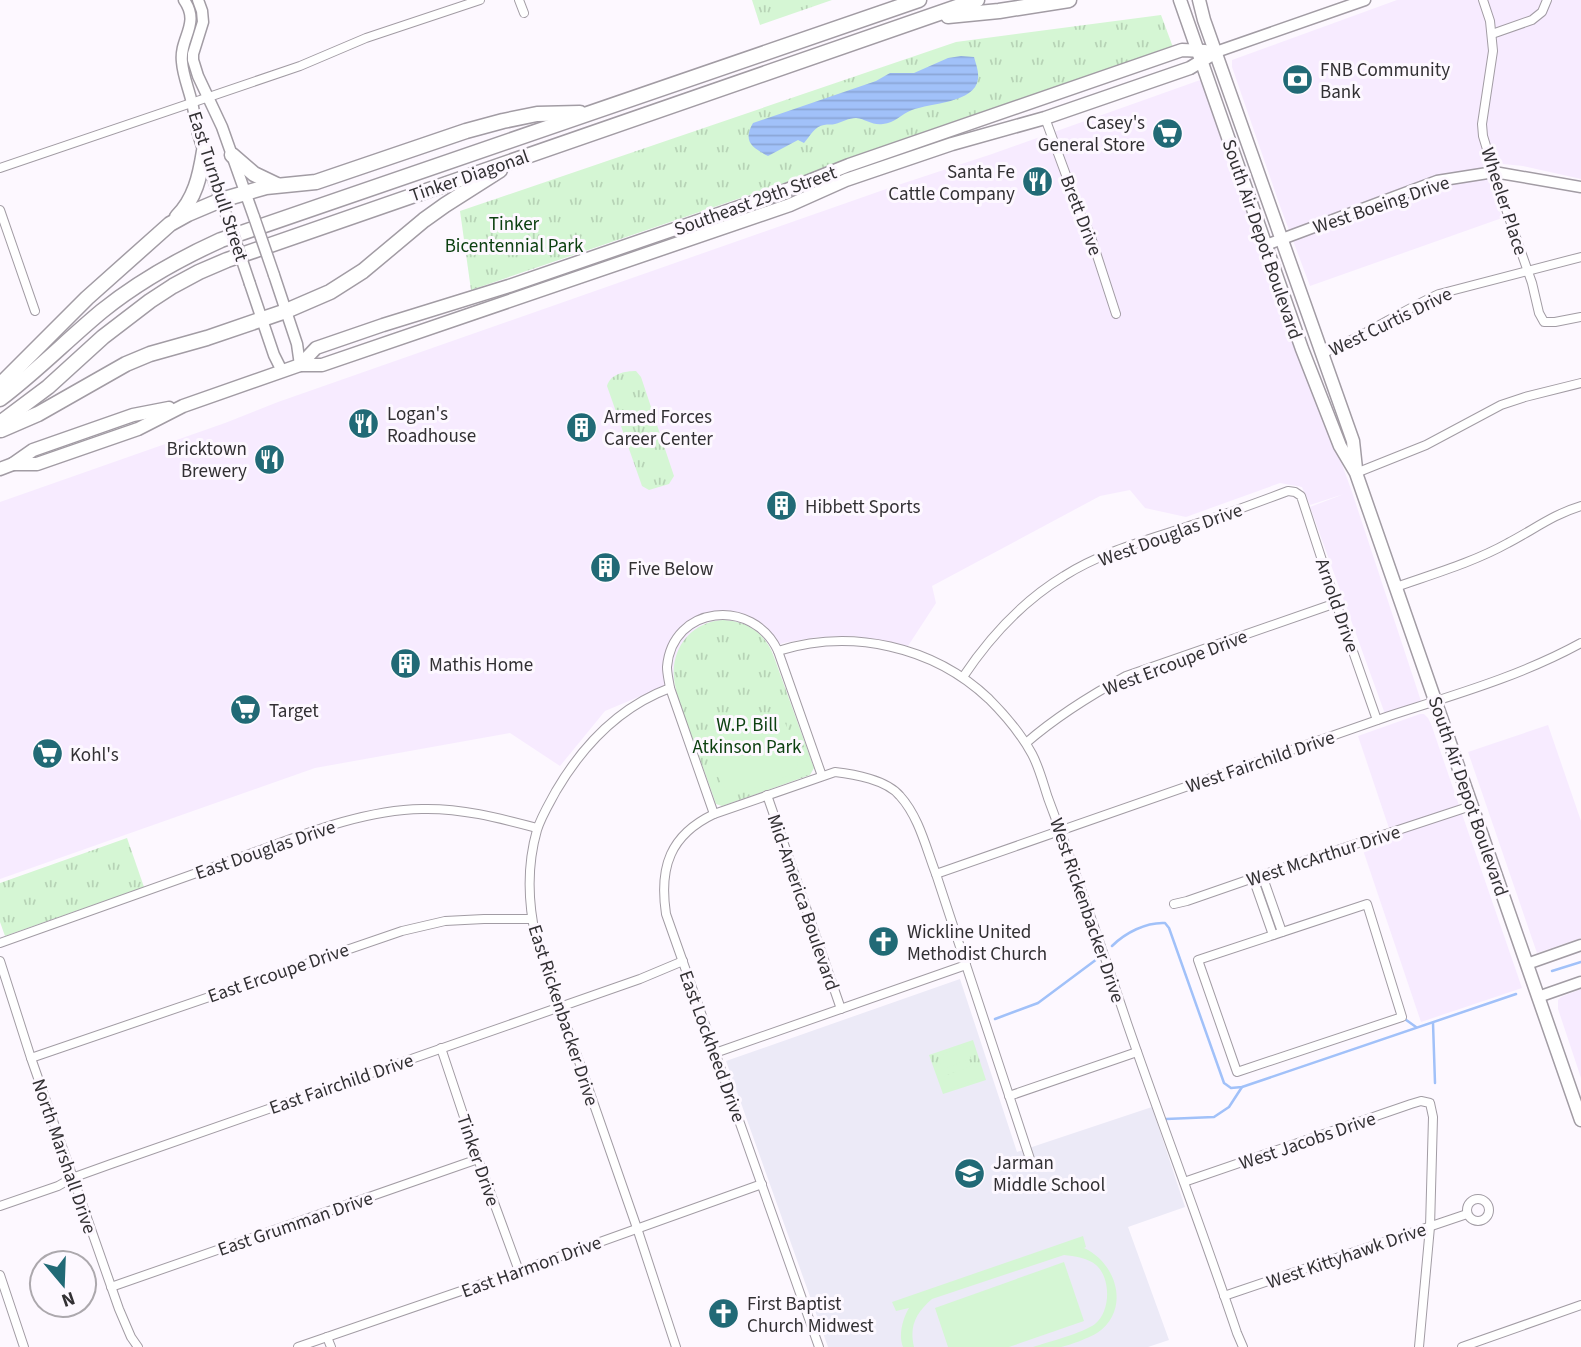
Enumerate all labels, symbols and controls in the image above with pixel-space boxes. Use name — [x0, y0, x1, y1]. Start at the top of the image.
place label: FNB Community Bank — [1320, 57, 1450, 106]
bank icon: FNB Community Bank — [1280, 63, 1314, 97]
street label: East Turnbull Street — [181, 108, 255, 265]
place label: Casey's General Store — [1038, 110, 1145, 159]
supermarket icon: Casey's General Store — [1151, 116, 1185, 150]
street label: South Air Depot Boulevard — [1215, 136, 1308, 343]
street label: Tinker Diagonal — [406, 143, 533, 209]
street label: Wheeler Place — [1473, 144, 1534, 259]
street label: Southeast 29th Street — [670, 159, 841, 243]
place label: Santa Fe Cattle Company — [888, 159, 1015, 208]
restaurant icon: Santa Fe Cattle Company — [1021, 165, 1055, 199]
street label: West Boeing Drive — [1310, 169, 1453, 241]
street label: Brett Drive — [1053, 171, 1108, 260]
park label: Tinker Bicentennial Park — [445, 211, 584, 260]
street label: West Curtis Drive — [1325, 281, 1457, 364]
place label: Logan's Roadhouse — [387, 401, 476, 450]
place label: Armed Forces Career Center — [604, 404, 713, 453]
restaurant icon: Logan's Roadhouse — [347, 407, 381, 441]
building icon: Armed Forces Career Center — [564, 410, 598, 444]
place label: Bricktown Brewery — [166, 436, 247, 485]
restaurant icon: Bricktown Brewery — [253, 442, 287, 476]
building icon: Hibbett Sports — [765, 489, 799, 523]
place label: Hibbett Sports — [805, 494, 920, 521]
street label: West Douglas Drive — [1095, 497, 1246, 574]
building icon: Five Below — [588, 551, 622, 585]
street label: Arnold Drive — [1308, 555, 1365, 656]
place label: Five Below — [628, 556, 714, 583]
street label: West Ercoupe Drive — [1100, 623, 1252, 703]
building icon: Mathis Home — [389, 647, 423, 681]
place label: Mathis Home — [429, 652, 533, 679]
supermarket icon: Target — [229, 693, 263, 727]
street label: South Air Depot Boulevard — [1421, 693, 1514, 900]
place label: Target — [269, 698, 319, 725]
park label: W.P. Bill Atkinson Park — [693, 712, 802, 761]
street label: West Fairchild Drive — [1183, 724, 1338, 801]
supermarket icon: Kohl's — [30, 737, 64, 771]
place label: Kohl's — [70, 742, 119, 769]
street label: Mid-America Boulevard — [760, 811, 845, 994]
street label: East Douglas Drive — [192, 814, 339, 887]
street label: West Rickenbacker Drive — [1042, 815, 1131, 1006]
street label: West McArthur Drive — [1243, 819, 1404, 894]
place label: Wickline United Methodist Church — [907, 919, 1047, 968]
street label: East Rickenbacker Drive — [521, 921, 605, 1109]
church icon: Wickline United Methodist Church — [867, 925, 901, 959]
street label: East Ercoupe Drive — [204, 937, 353, 1010]
street label: East Lockheed Drive — [672, 967, 752, 1126]
street label: East Fairchild Drive — [266, 1047, 417, 1122]
street label: North Marshall Drive — [24, 1075, 103, 1238]
street label: West Jacobs Drive — [1236, 1105, 1379, 1177]
street label: Tinker Drive — [449, 1111, 506, 1210]
place label: Jarman Middle School — [993, 1150, 1105, 1199]
school or university icon: Jarman Middle School — [953, 1156, 987, 1190]
street label: East Grumman Drive — [214, 1185, 377, 1264]
street label: West Kittyhawk Drive — [1263, 1216, 1430, 1296]
street label: East Harmon Drive — [458, 1230, 605, 1305]
north arrow — [28, 1249, 98, 1319]
text: N — [58, 1284, 78, 1313]
place label: First Baptist Church Midwest — [747, 1291, 874, 1340]
church icon: First Baptist Church Midwest — [707, 1297, 741, 1331]

